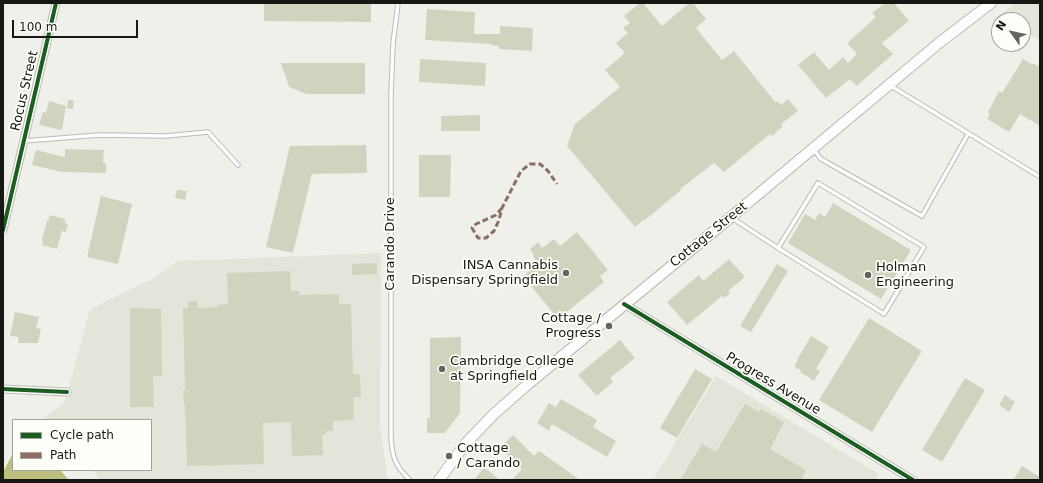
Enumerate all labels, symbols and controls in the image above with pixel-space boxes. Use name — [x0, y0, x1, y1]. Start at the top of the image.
scale bar — [14, 12, 140, 38]
north arrow — [991, 12, 1031, 52]
text: N — [993, 18, 1009, 33]
text: 100 m — [19, 20, 57, 34]
street label: Rocus Street — [8, 49, 42, 133]
street label: Carando Drive — [383, 197, 399, 291]
street label: Cottage Street — [667, 199, 751, 271]
place label: INSA Cannabis Dispensary Springfield — [411, 258, 558, 289]
place label: Holman Engineering — [876, 260, 954, 291]
marker: INSA Cannabis Dispensary Springfield — [561, 268, 571, 278]
marker: Holman Engineering — [863, 270, 873, 280]
place label: Cottage / Progress — [541, 311, 601, 342]
marker: Cottage / Progress — [604, 321, 614, 331]
street label: Progress Avenue — [723, 350, 823, 418]
place label: Cambridge College at Springfield — [450, 354, 574, 385]
marker: Cambridge College at Springfield — [437, 364, 447, 374]
legend — [12, 419, 152, 471]
text: Cycle path — [50, 428, 114, 442]
place label: Cottage / Carando — [457, 441, 520, 472]
text: Path — [50, 448, 76, 462]
marker: Cottage / Carando — [444, 451, 454, 461]

